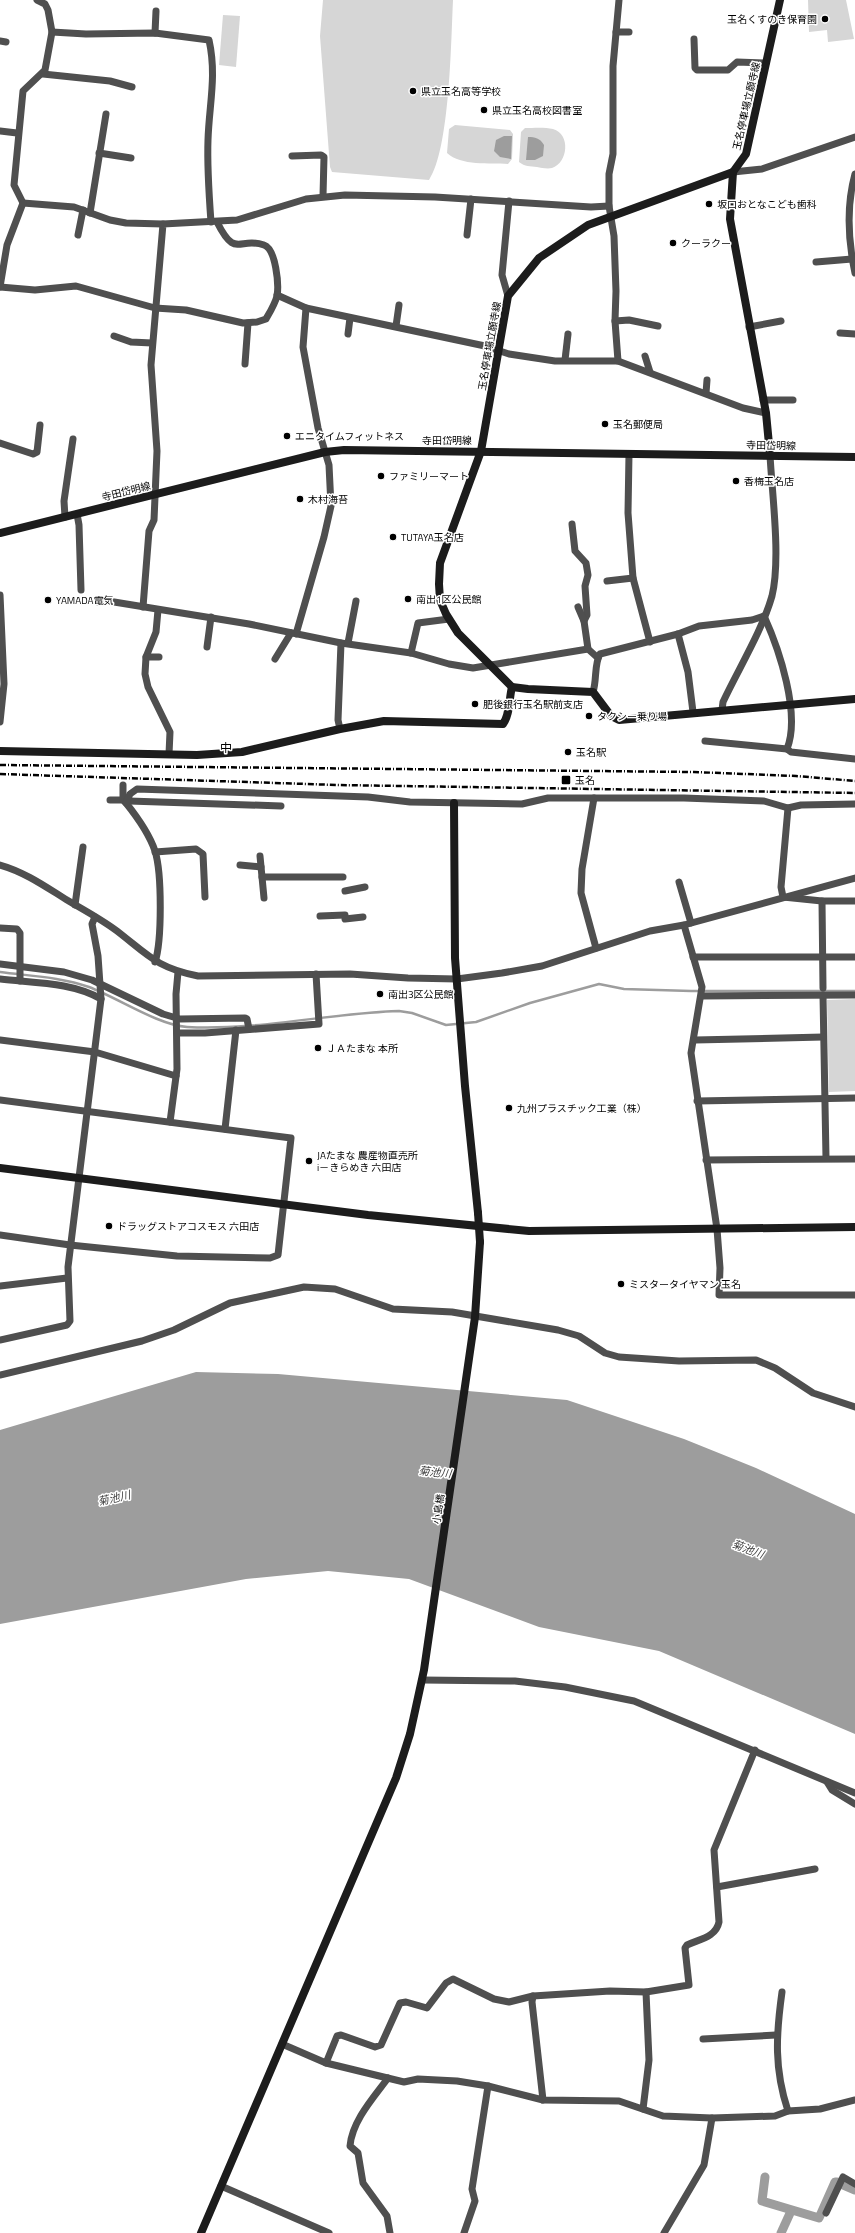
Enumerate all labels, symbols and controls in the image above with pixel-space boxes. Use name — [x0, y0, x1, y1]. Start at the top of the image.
place label: 玉名くすのき保育園 — [727, 12, 817, 27]
marker: 玉名くすのき保育園 — [820, 14, 830, 24]
street label: 玉名停車場立願寺線 — [729, 61, 764, 152]
place label: 県立玉名高等学校 — [421, 84, 501, 99]
marker: 県立玉名高等学校 — [408, 86, 418, 96]
place label: 県立玉名高校図書室 — [492, 103, 582, 118]
marker: 県立玉名高校図書室 — [479, 105, 489, 115]
place label: 坂口おとなこども歯科 — [717, 197, 817, 212]
marker: 坂口おとなこども歯科 — [704, 199, 714, 209]
place label: クーラクー — [681, 236, 731, 251]
marker: クーラクー — [668, 238, 678, 248]
street label: 玉名停車場立願寺線 — [474, 300, 505, 392]
place label: 玉名郵便局 — [613, 417, 663, 432]
marker: 玉名郵便局 — [600, 419, 610, 429]
place label: エニタイムフィットネス — [295, 429, 404, 444]
marker: エニタイムフィットネス — [282, 431, 292, 441]
street label: 寺田岱明線 — [422, 433, 472, 448]
street label: 寺田岱明線 — [746, 438, 796, 453]
place label: ファミリーマート — [389, 469, 469, 484]
marker: ファミリーマート — [376, 471, 386, 481]
place label: 香梅玉名店 — [744, 474, 794, 489]
marker: 香梅玉名店 — [731, 476, 741, 486]
street label: 寺田岱明線 — [100, 478, 152, 505]
place label: 木村海苔 — [308, 492, 348, 507]
marker: 木村海苔 — [295, 494, 305, 504]
place label: TUTAYA玉名店 — [401, 530, 464, 545]
marker: TUTAYA玉名店 — [388, 532, 398, 542]
place label: 南出1区公民館 — [416, 592, 482, 607]
place label: YAMADA電気 — [56, 593, 114, 608]
marker: 南出1区公民館 — [403, 594, 413, 604]
marker: YAMADA電気 — [43, 595, 53, 605]
place label: 肥後銀行玉名駅前支店 — [483, 697, 583, 712]
marker: 肥後銀行玉名駅前支店 — [470, 699, 480, 709]
place label: タクシー乗り場 — [597, 709, 667, 724]
marker: タクシー乗り場 — [584, 711, 594, 721]
district label: 中 — [220, 738, 232, 757]
place label: 玉名駅 — [576, 745, 607, 760]
marker: 玉名駅 — [563, 747, 573, 757]
place label: 玉名 — [575, 773, 595, 788]
marker: 玉名 — [560, 774, 572, 786]
place label: 南出3区公民館 — [388, 987, 454, 1002]
marker: 南出3区公民館 — [375, 989, 385, 999]
place label: ＪＡたまな 本所 — [326, 1041, 398, 1056]
marker: ＪＡたまな 本所 — [313, 1043, 323, 1053]
place label: 九州プラスチック工業（株） — [517, 1101, 647, 1116]
marker: 九州プラスチック工業（株） — [504, 1103, 514, 1113]
place label: JAたまな 農産物直売所 i－きらめき 六田店 — [317, 1148, 418, 1175]
marker: JAたまな 農産物直売所 i－きらめき 六田店 — [304, 1156, 314, 1166]
place label: ドラッグストアコスモス 六田店 — [117, 1219, 259, 1234]
marker: ドラッグストアコスモス 六田店 — [104, 1221, 114, 1231]
place label: ミスタータイヤマン 玉名 — [629, 1277, 741, 1292]
marker: ミスタータイヤマン 玉名 — [616, 1279, 626, 1289]
water label: 菊池川 — [418, 1462, 453, 1482]
water label: 菊池川 — [96, 1486, 133, 1510]
street label: 小島橋 — [429, 1493, 448, 1525]
water label: 菊池川 — [730, 1536, 767, 1563]

